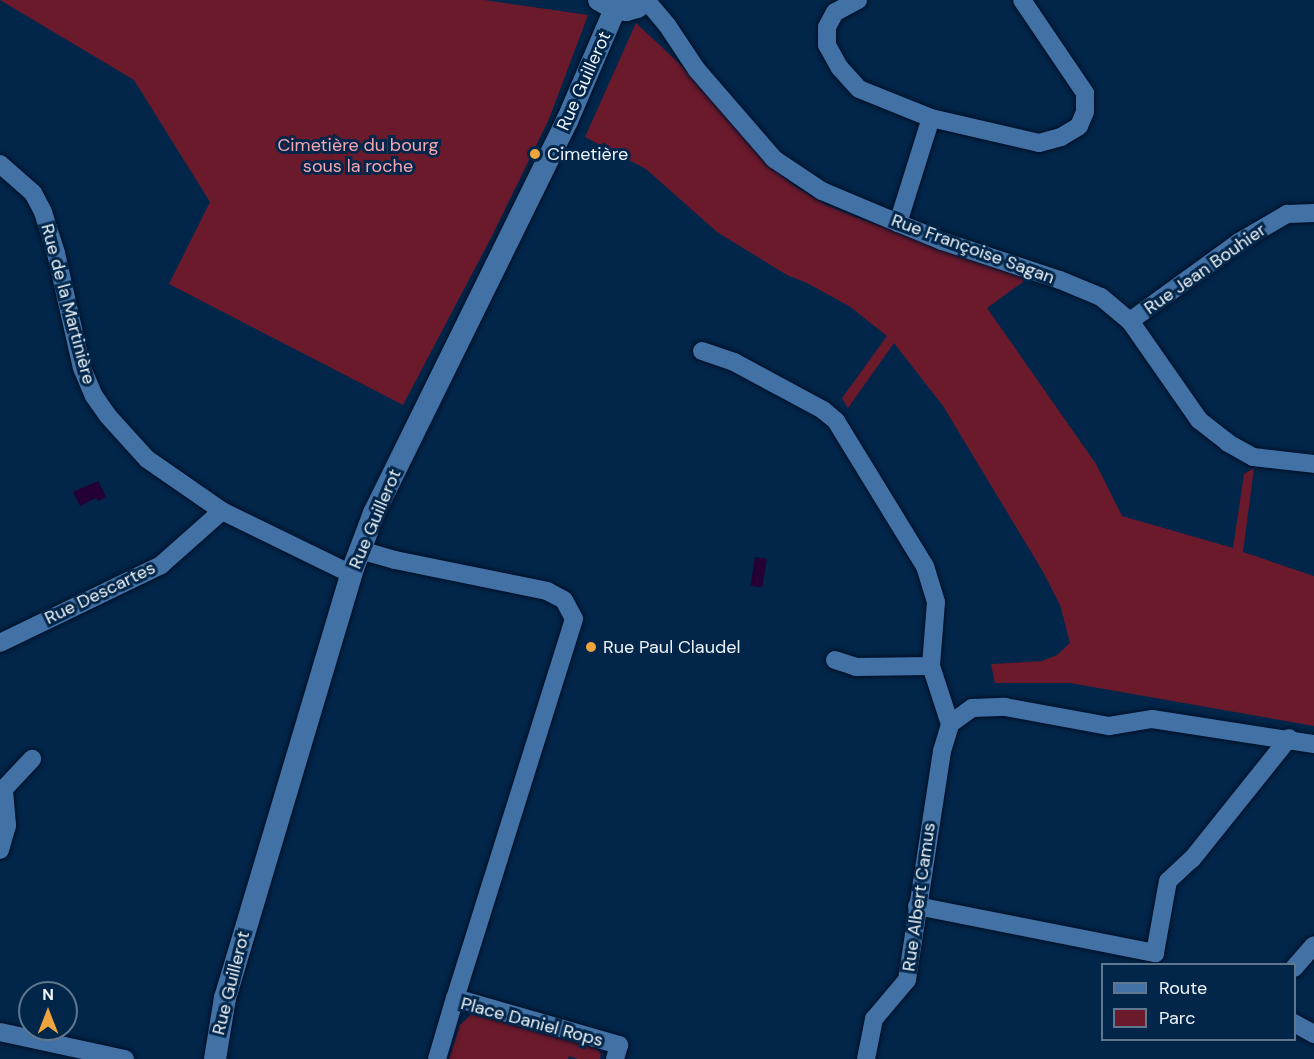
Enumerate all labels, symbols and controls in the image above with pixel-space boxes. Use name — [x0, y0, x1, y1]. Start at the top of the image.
street label: Rue Guillerot — [553, 28, 615, 134]
park label: Cimetière du bourg sous la roche — [277, 135, 439, 178]
place label: Cimetière — [547, 143, 628, 165]
marker: Cimetière — [528, 147, 542, 161]
street label: Rue Françoise Sagan — [888, 209, 1058, 289]
street label: Rue Jean Bouhier — [1140, 219, 1270, 319]
street label: Rue de la Martinière — [36, 221, 100, 387]
street label: Rue Guillerot — [344, 466, 406, 572]
street label: Rue Descartes — [41, 557, 159, 629]
place label: Rue Paul Claudel — [603, 636, 741, 658]
marker: Rue Paul Claudel — [584, 640, 598, 654]
street label: Rue Albert Camus — [898, 821, 940, 973]
street label: Rue Guillerot — [208, 929, 254, 1037]
legend — [1101, 963, 1296, 1041]
text: Route — [1159, 976, 1207, 1000]
north arrow — [18, 981, 78, 1041]
text: N — [42, 984, 54, 1005]
street label: Place Daniel Rops — [458, 993, 606, 1051]
text: Parc — [1159, 1006, 1195, 1030]

